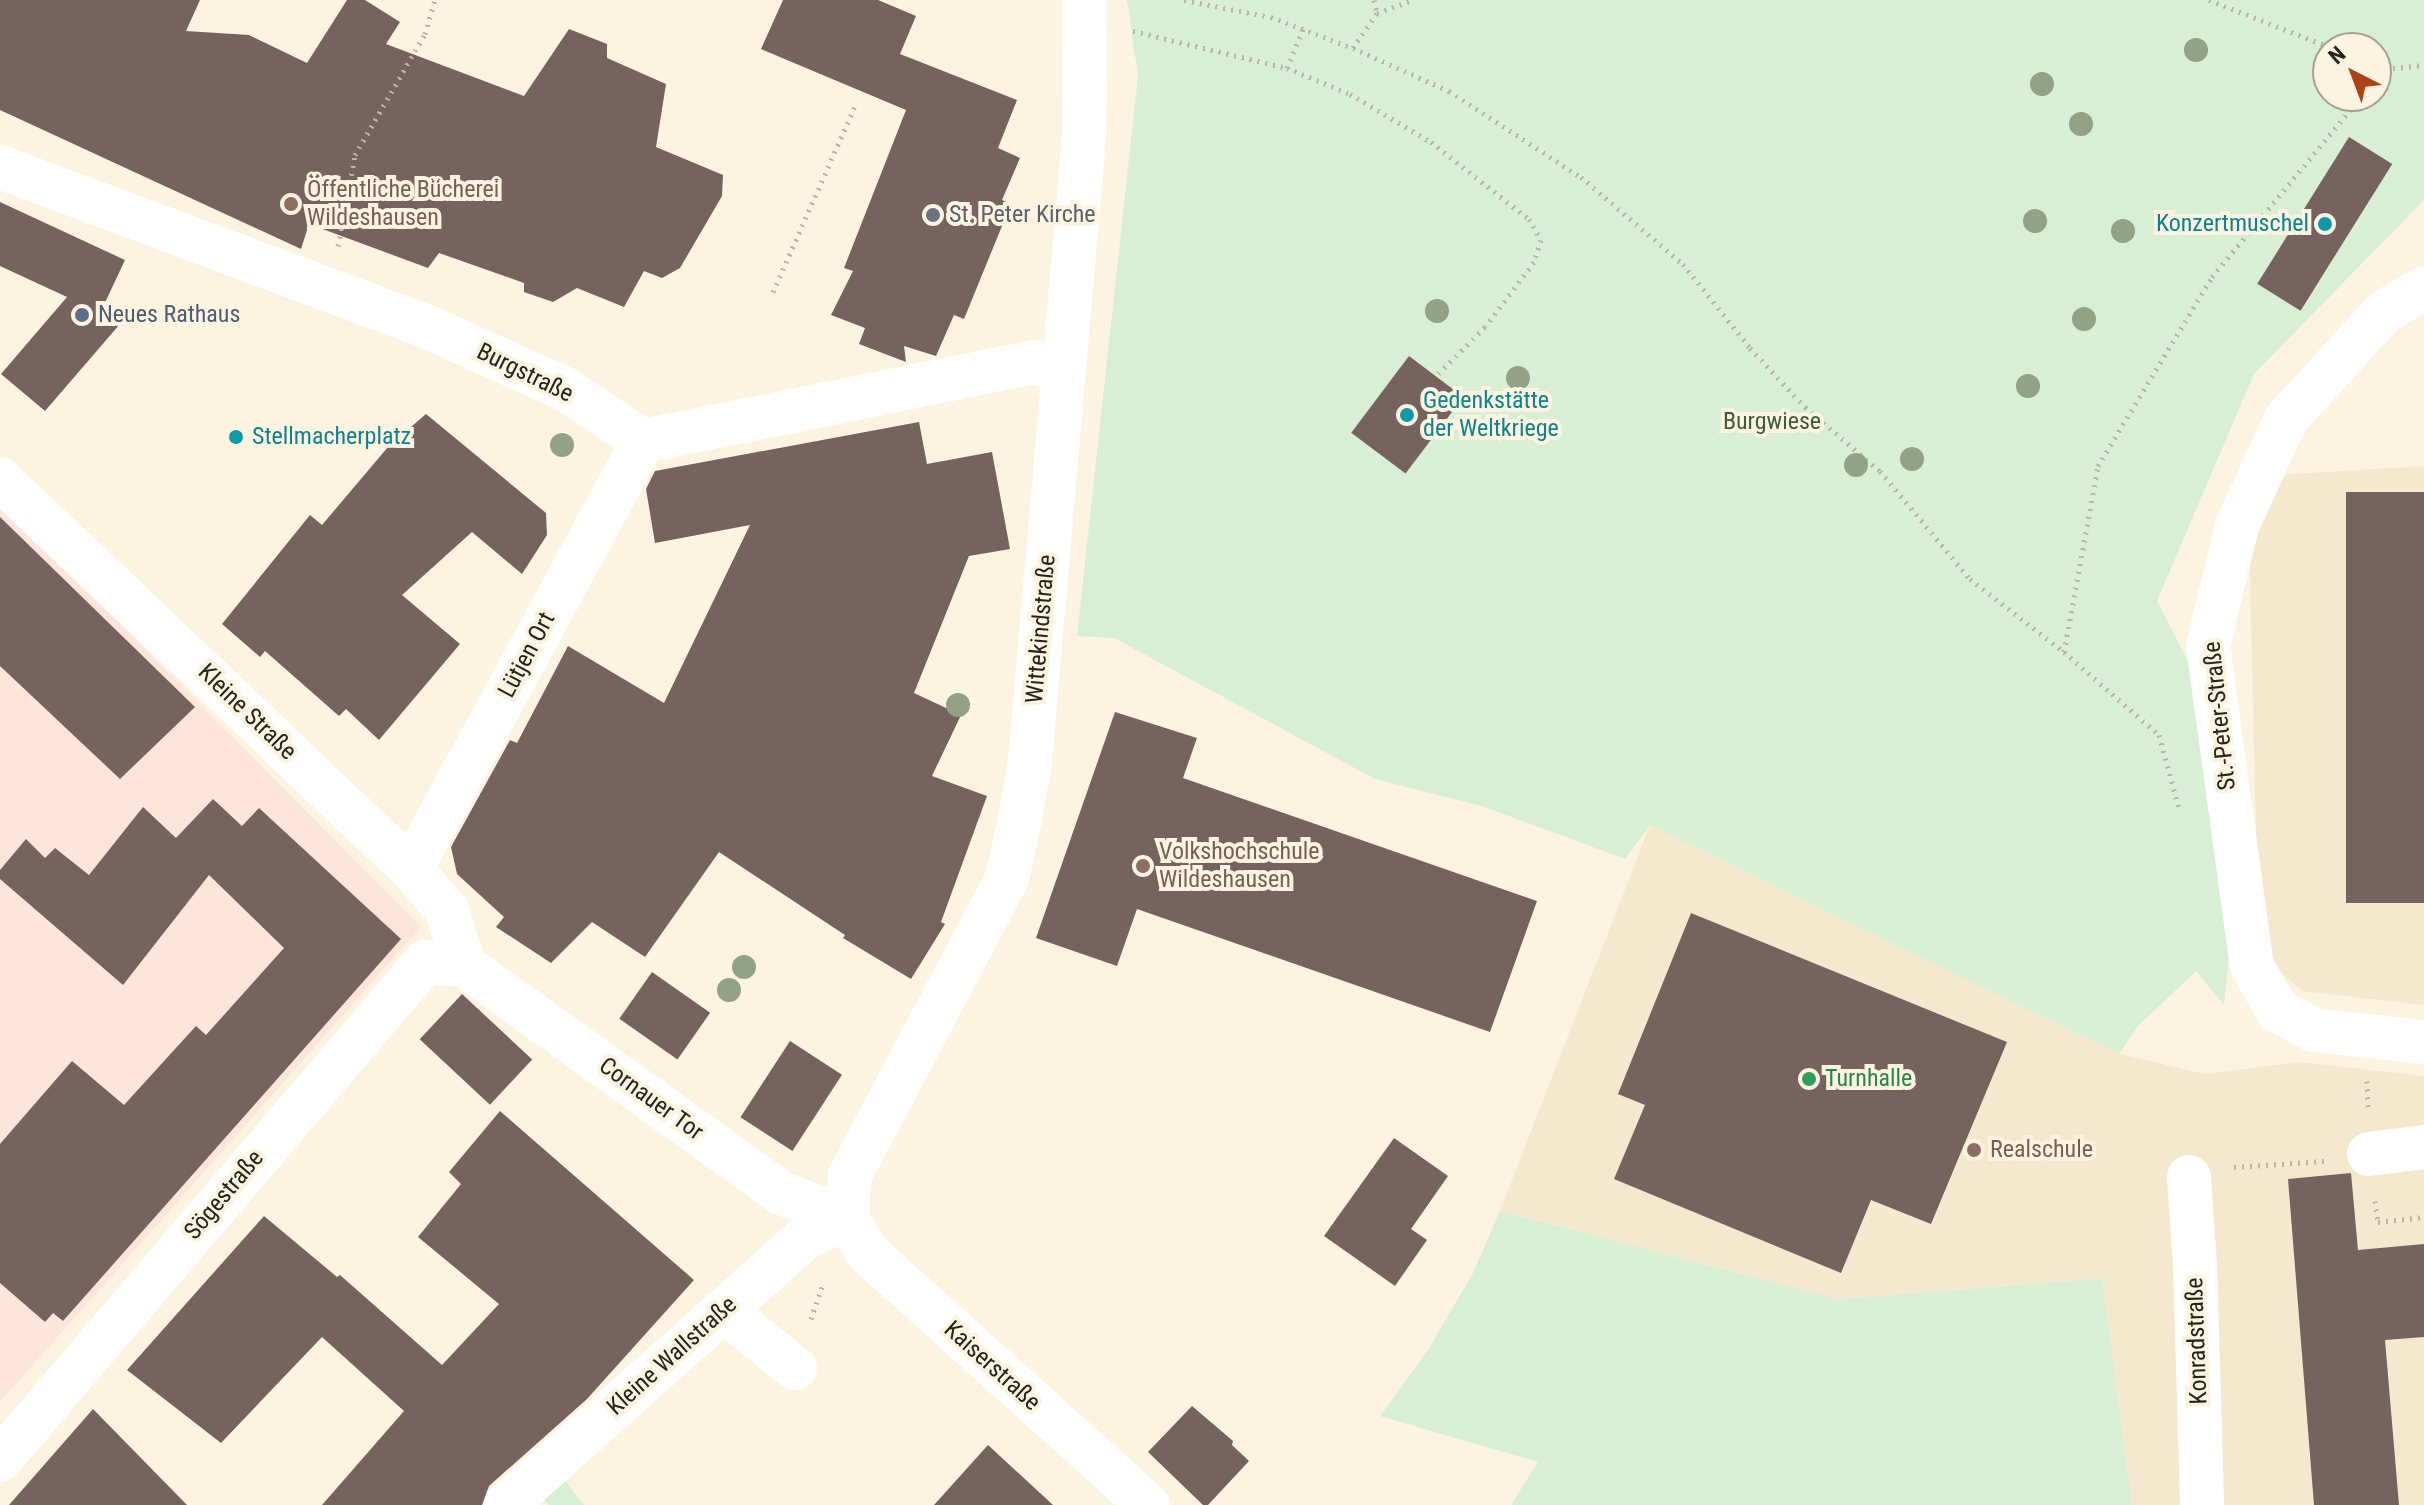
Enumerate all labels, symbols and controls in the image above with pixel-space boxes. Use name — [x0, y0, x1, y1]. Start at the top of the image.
north arrow — [2312, 32, 2392, 112]
text: N — [2324, 41, 2350, 69]
place label: Öffentliche Bücherei Wildeshausen — [307, 176, 499, 232]
marker: Öffentliche Bücherei Wildeshausen — [282, 195, 300, 213]
place label: St. Peter Kirche — [949, 201, 1096, 229]
marker: St. Peter Kirche — [924, 206, 942, 224]
place label: Konzertmuschel — [2156, 210, 2309, 238]
marker: Konzertmuschel — [2316, 215, 2334, 233]
place label: Neues Rathaus — [98, 301, 240, 329]
marker: Neues Rathaus — [73, 306, 91, 324]
street label: Burgstraße — [472, 337, 578, 409]
place label: Gedenkstätte der Weltkriege — [1423, 387, 1559, 443]
marker: Gedenkstätte der Weltkriege — [1398, 406, 1416, 424]
park label: Burgwiese — [1723, 408, 1821, 436]
place label: Stellmacherplatz — [252, 423, 411, 451]
marker: Stellmacherplatz — [227, 428, 245, 446]
street label: Wittekindstraße — [1020, 553, 1062, 705]
street label: Lütjen Ort — [493, 607, 561, 703]
street label: St.-Peter-Straße — [2198, 640, 2242, 792]
street label: Kleine Straße — [192, 658, 302, 766]
place label: Volkshochschule Wildeshausen — [1159, 838, 1320, 894]
marker: Volkshochschule Wildeshausen — [1134, 857, 1152, 875]
street label: Cornauer Tor — [593, 1051, 709, 1147]
place label: Turnhalle — [1825, 1065, 1912, 1093]
marker: Turnhalle — [1800, 1070, 1818, 1088]
place label: Realschule — [1990, 1136, 2093, 1164]
marker: Realschule — [1965, 1141, 1983, 1159]
street label: Sögestraße — [178, 1144, 270, 1246]
street label: Konradstraße — [2180, 1277, 2214, 1405]
street label: Kleine Wallstraße — [601, 1290, 743, 1422]
street label: Kaiserstraße — [938, 1315, 1046, 1417]

